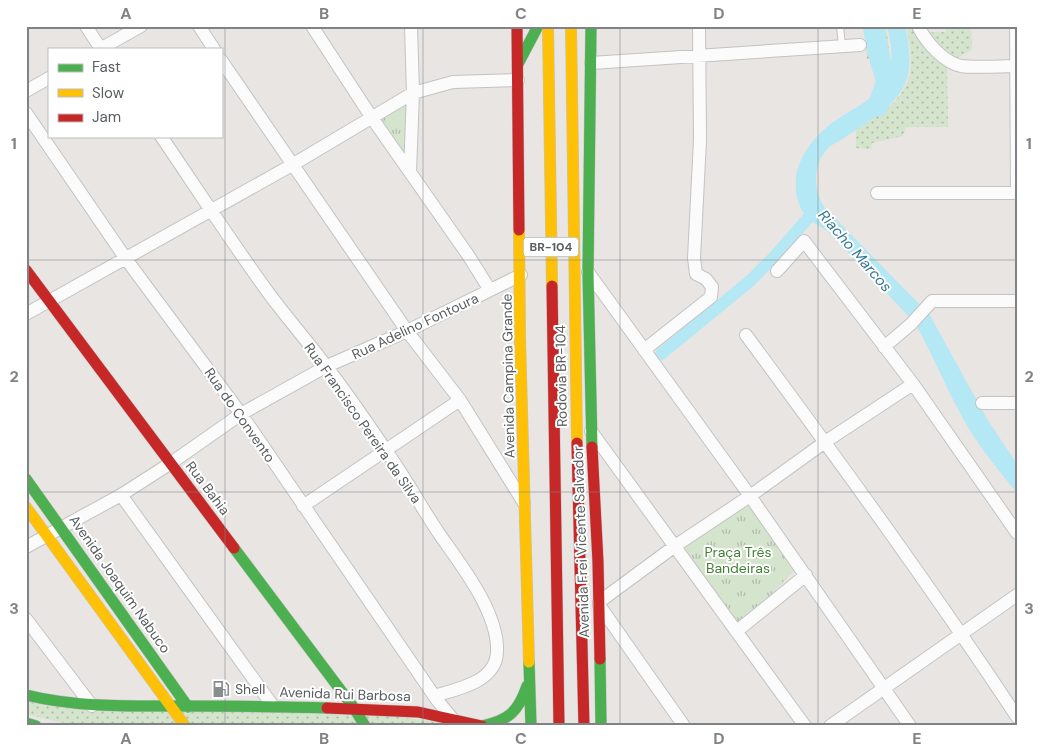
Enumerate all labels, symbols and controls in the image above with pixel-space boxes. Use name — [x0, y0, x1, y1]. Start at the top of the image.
text: A — [120, 3, 132, 24]
text: B — [319, 3, 329, 24]
text: C — [515, 3, 527, 24]
text: D — [713, 3, 725, 24]
text: E — [912, 3, 922, 24]
legend — [48, 48, 222, 138]
text: Fast — [92, 57, 121, 77]
text: Slow — [92, 83, 125, 103]
text: Jam — [92, 107, 121, 127]
text: 1 — [11, 133, 17, 154]
text: 1 — [1026, 133, 1032, 154]
water label: Riacho Marcos — [814, 206, 896, 296]
road number: BR-104 — [524, 238, 578, 256]
street label: Rua Adelino Fontoura — [349, 289, 481, 363]
street label: Avenida Campina Grande — [498, 293, 518, 459]
street label: Rodovia BR-104 — [551, 324, 571, 427]
street label: Rua Francisco Pereira da Silva — [301, 339, 425, 507]
street label: Rua do Convento — [201, 364, 279, 466]
text: 2 — [9, 366, 19, 387]
text: 2 — [1024, 366, 1034, 387]
street label: Avenida Frei Vicente Salvador — [569, 446, 593, 638]
street label: Rua Bahia — [182, 458, 234, 518]
street label: Avenida Joaquim Nabuco — [65, 511, 175, 657]
park label: Praça Três Bandeiras — [704, 543, 772, 577]
text: 3 — [9, 598, 19, 619]
text: 3 — [1024, 598, 1034, 619]
fuel station icon: Shell — [211, 679, 231, 699]
place label: Shell — [235, 680, 265, 698]
street label: Avenida Rui Barbosa — [279, 683, 411, 705]
text: A — [120, 728, 132, 749]
text: B — [319, 728, 329, 749]
text: C — [515, 728, 527, 749]
text: D — [713, 728, 725, 749]
text: E — [912, 728, 922, 749]

